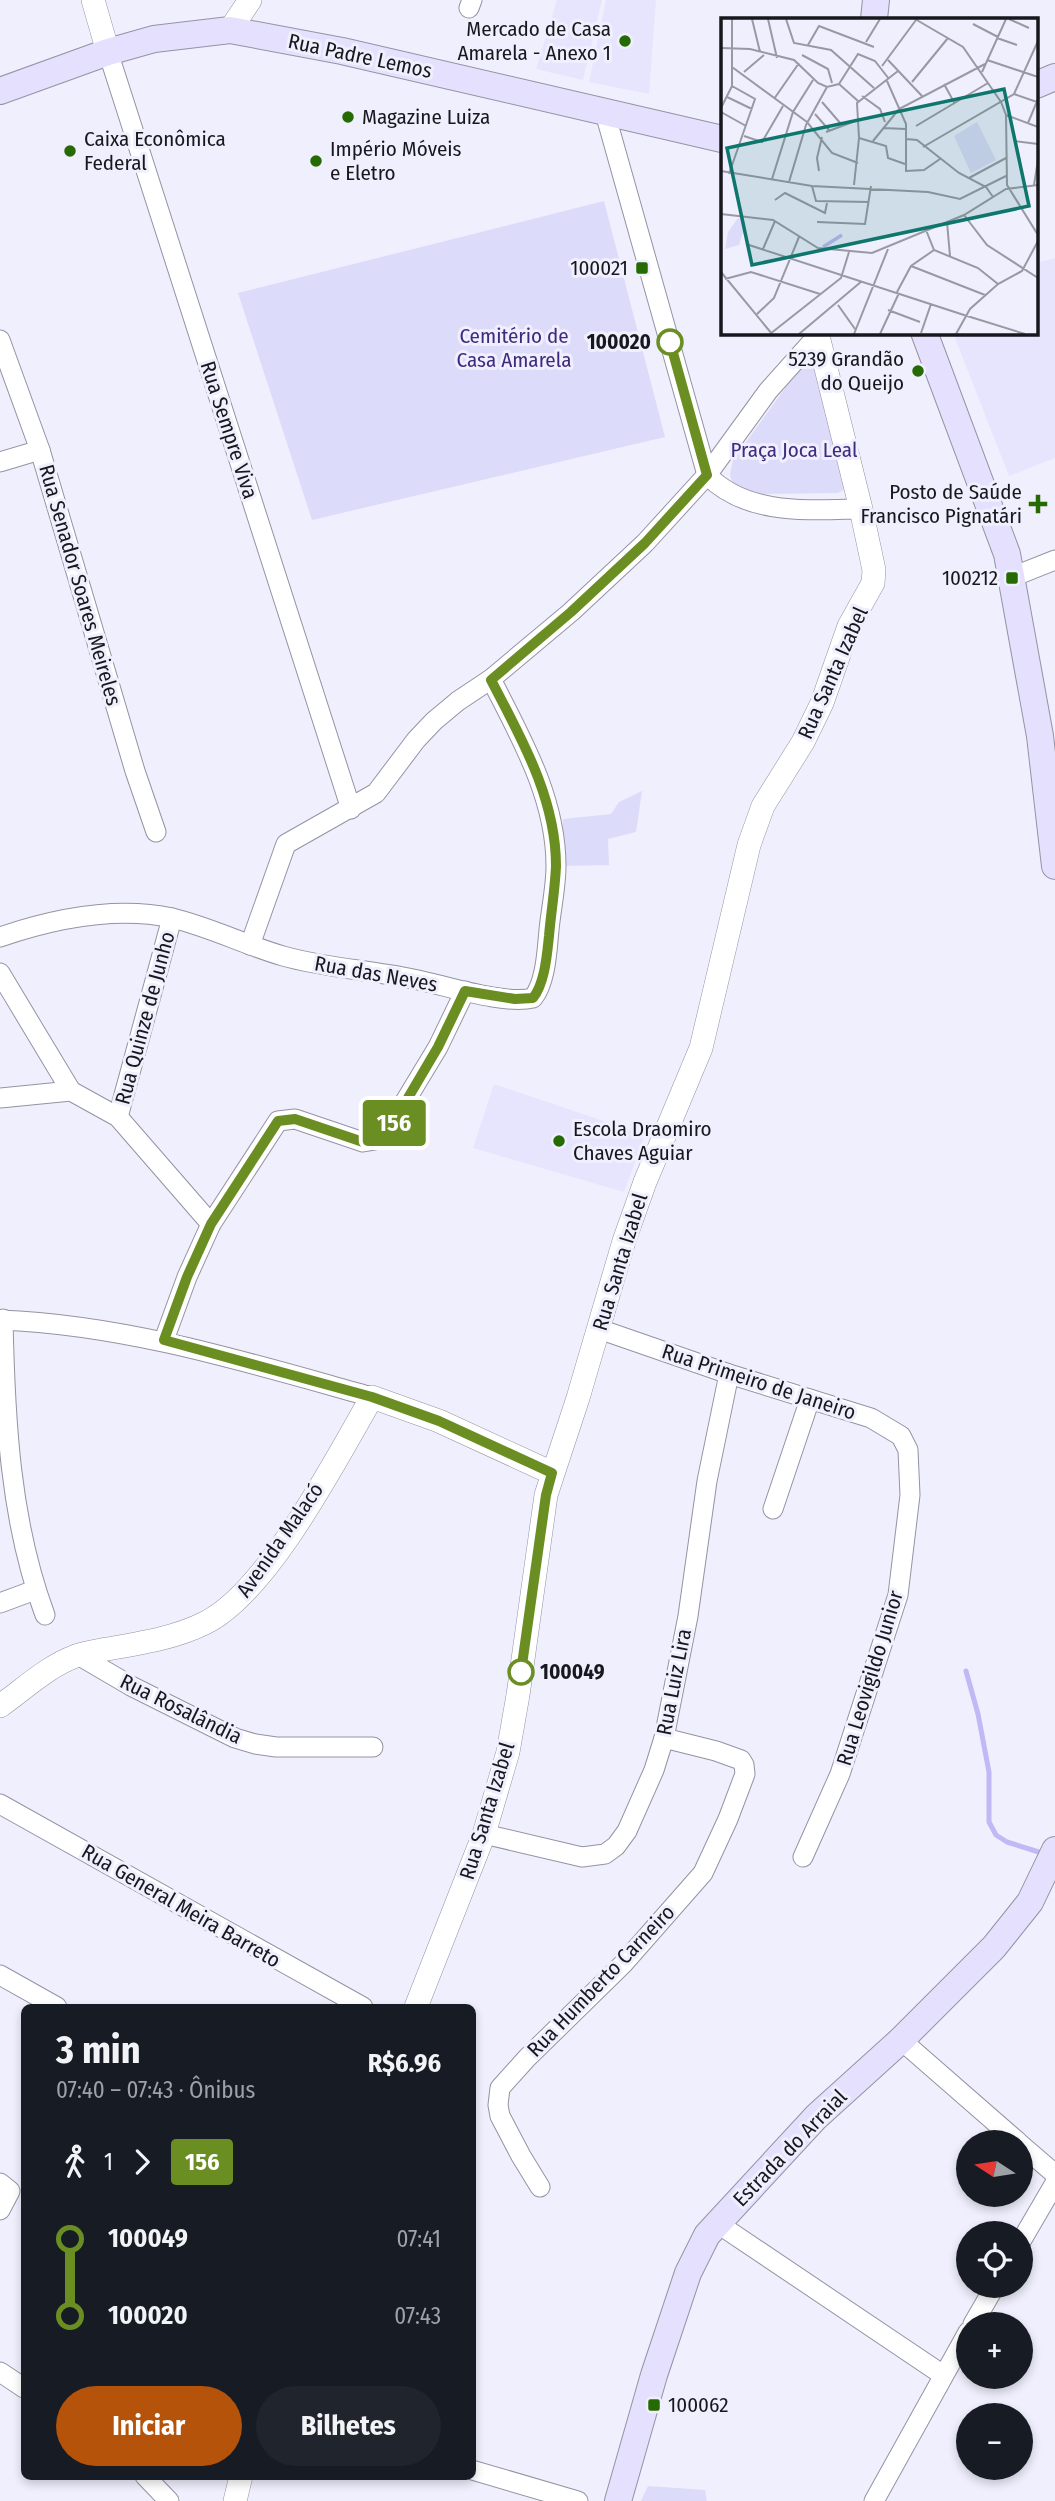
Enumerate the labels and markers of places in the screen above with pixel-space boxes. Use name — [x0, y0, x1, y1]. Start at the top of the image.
place label: Mercado de Casa Amarela - Anexo 1 — [458, 16, 611, 66]
marker: Mercado de Casa Amarela - Anexo 1 — [617, 33, 633, 49]
place label: Magazine Luiza — [362, 104, 490, 130]
marker: Magazine Luiza — [340, 109, 356, 125]
place label: Caixa Econômica Federal — [84, 126, 226, 176]
place label: Império Móveis e Eletro — [330, 136, 462, 186]
marker: Caixa Econômica Federal — [62, 143, 78, 159]
marker: Império Móveis e Eletro — [308, 153, 324, 169]
place label: 100021 — [570, 255, 628, 281]
marker: 100021 — [634, 260, 650, 276]
place label: 100020 — [587, 329, 651, 355]
marker: 100020 — [657, 329, 683, 355]
place label: 5239 Grandão do Queijo — [788, 346, 904, 396]
marker: 5239 Grandão do Queijo — [910, 363, 926, 379]
place label: Posto de Saúde Francisco Pignatári — [861, 479, 1022, 529]
marker: Posto de Saúde Francisco Pignatári — [1028, 494, 1048, 514]
place label: 100212 — [942, 565, 998, 591]
marker: 100212 — [1004, 570, 1020, 586]
place label: Escola Draomiro Chaves Aguiar — [573, 1116, 711, 1166]
marker: Escola Draomiro Chaves Aguiar — [551, 1133, 567, 1149]
marker: 100049 — [508, 1659, 534, 1685]
place label: 100049 — [540, 1659, 605, 1685]
place label: 100062 — [668, 2392, 729, 2418]
marker: 100062 — [646, 2397, 662, 2413]

